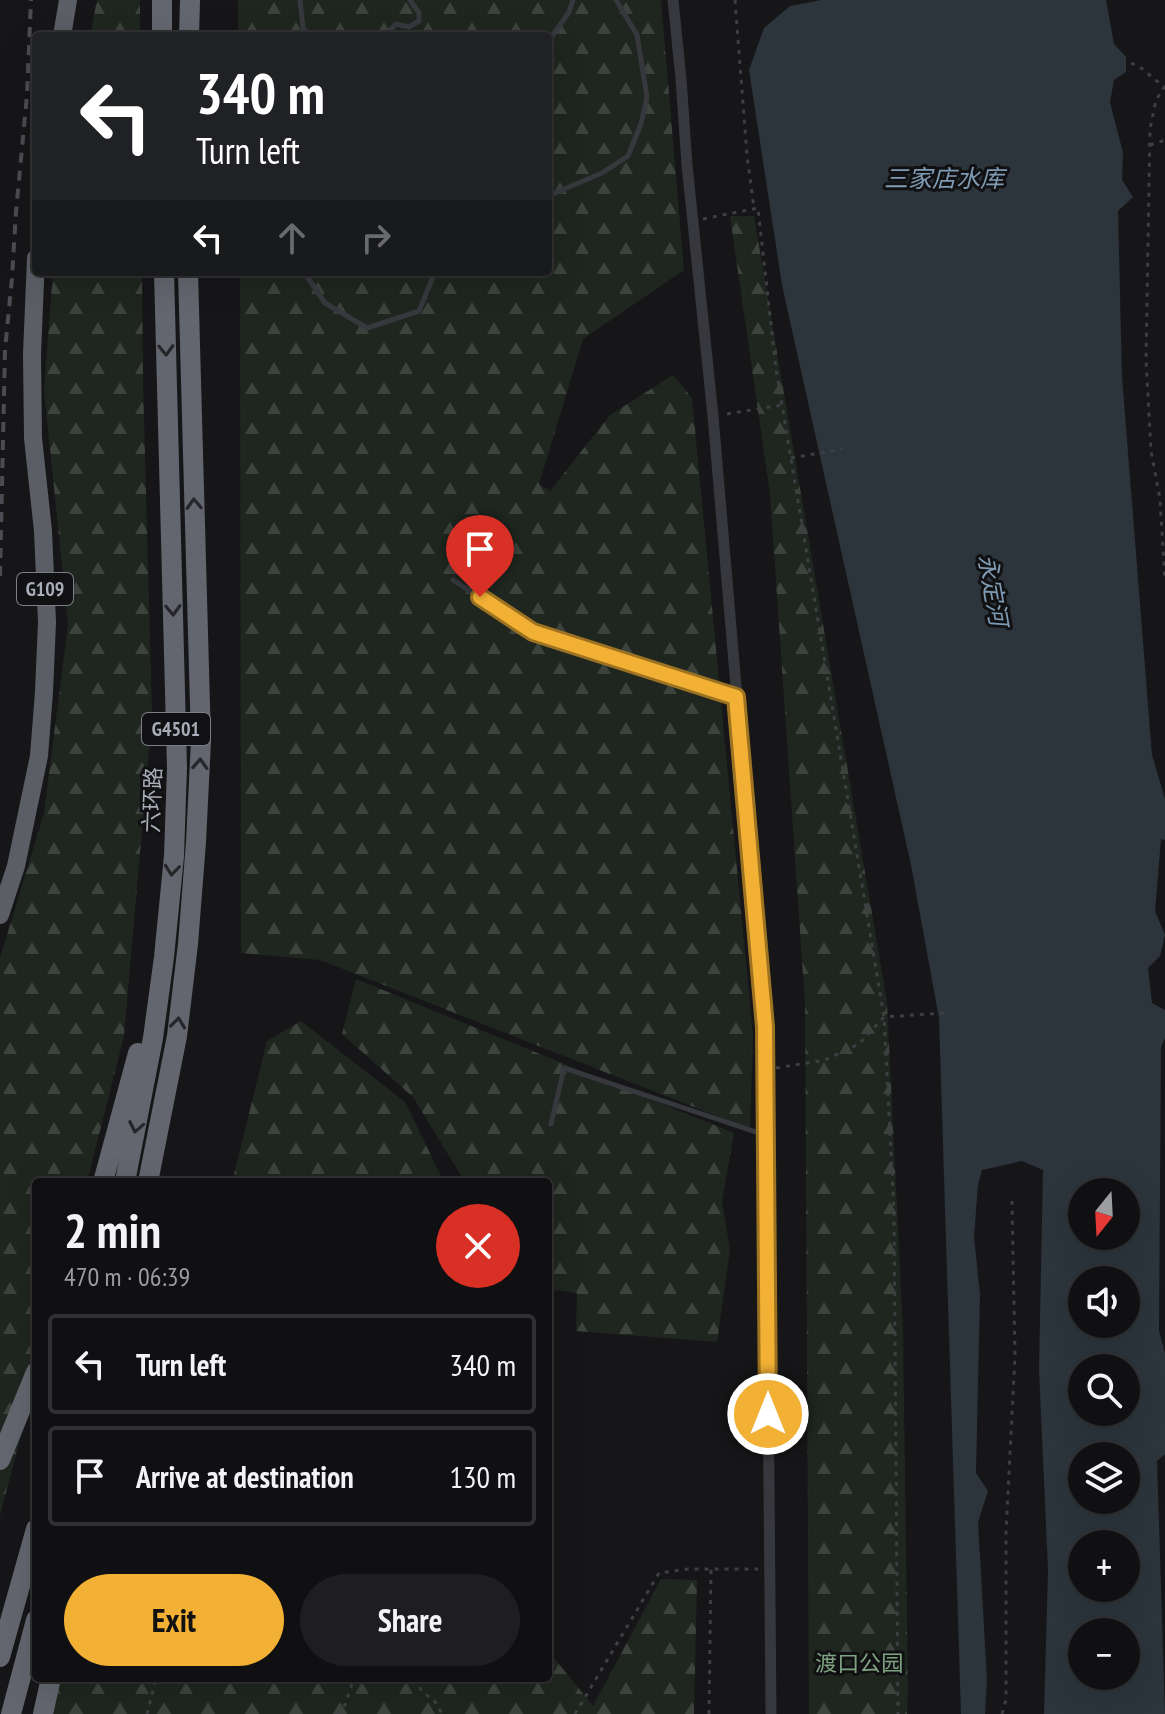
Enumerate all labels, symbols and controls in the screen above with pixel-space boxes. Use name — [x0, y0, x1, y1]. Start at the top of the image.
text: 340 m — [196, 57, 325, 129]
icon: left — [64, 64, 168, 168]
text: Turn left — [196, 127, 300, 174]
water label: 三家店水库 — [884, 163, 1008, 194]
icon: left — [186, 216, 230, 260]
icon: ahead — [270, 216, 314, 260]
icon: right — [354, 216, 398, 260]
one-way arrow — [158, 344, 175, 357]
one-way arrow — [186, 497, 203, 510]
pin — [446, 515, 514, 597]
icon: arrive — [458, 527, 502, 571]
water label: 永定河 — [971, 552, 1015, 632]
road number: G109 — [17, 573, 73, 605]
one-way arrow — [165, 604, 182, 617]
road number: G4501 — [142, 713, 210, 745]
one-way arrow — [191, 757, 208, 770]
street label: 六环路 — [137, 767, 167, 833]
one-way arrow — [164, 864, 181, 877]
one-way arrow — [170, 1016, 187, 1029]
one-way arrow — [129, 1120, 146, 1134]
north arrow — [1068, 1178, 1140, 1250]
map controls — [1068, 1178, 1140, 1690]
text: 2 min — [64, 1199, 161, 1261]
button: close — [436, 1204, 520, 1288]
text: 470 m · 06:39 — [64, 1260, 190, 1293]
button: sound — [1068, 1266, 1140, 1338]
icon: left — [68, 1342, 112, 1386]
text: Turn left — [136, 1345, 226, 1384]
text: 340 m — [450, 1345, 516, 1384]
button: search — [1068, 1354, 1140, 1426]
position arrow — [726, 1372, 810, 1456]
button: layers — [1068, 1442, 1140, 1514]
icon: arrive — [68, 1454, 112, 1498]
text: Arrive at destination — [136, 1457, 354, 1496]
text: 130 m — [450, 1457, 516, 1496]
button: + — [1068, 1530, 1140, 1602]
button: Exit — [64, 1574, 284, 1666]
button: Share — [300, 1574, 520, 1666]
button: − — [1068, 1618, 1140, 1690]
park label: 渡口公园 — [815, 1649, 903, 1677]

